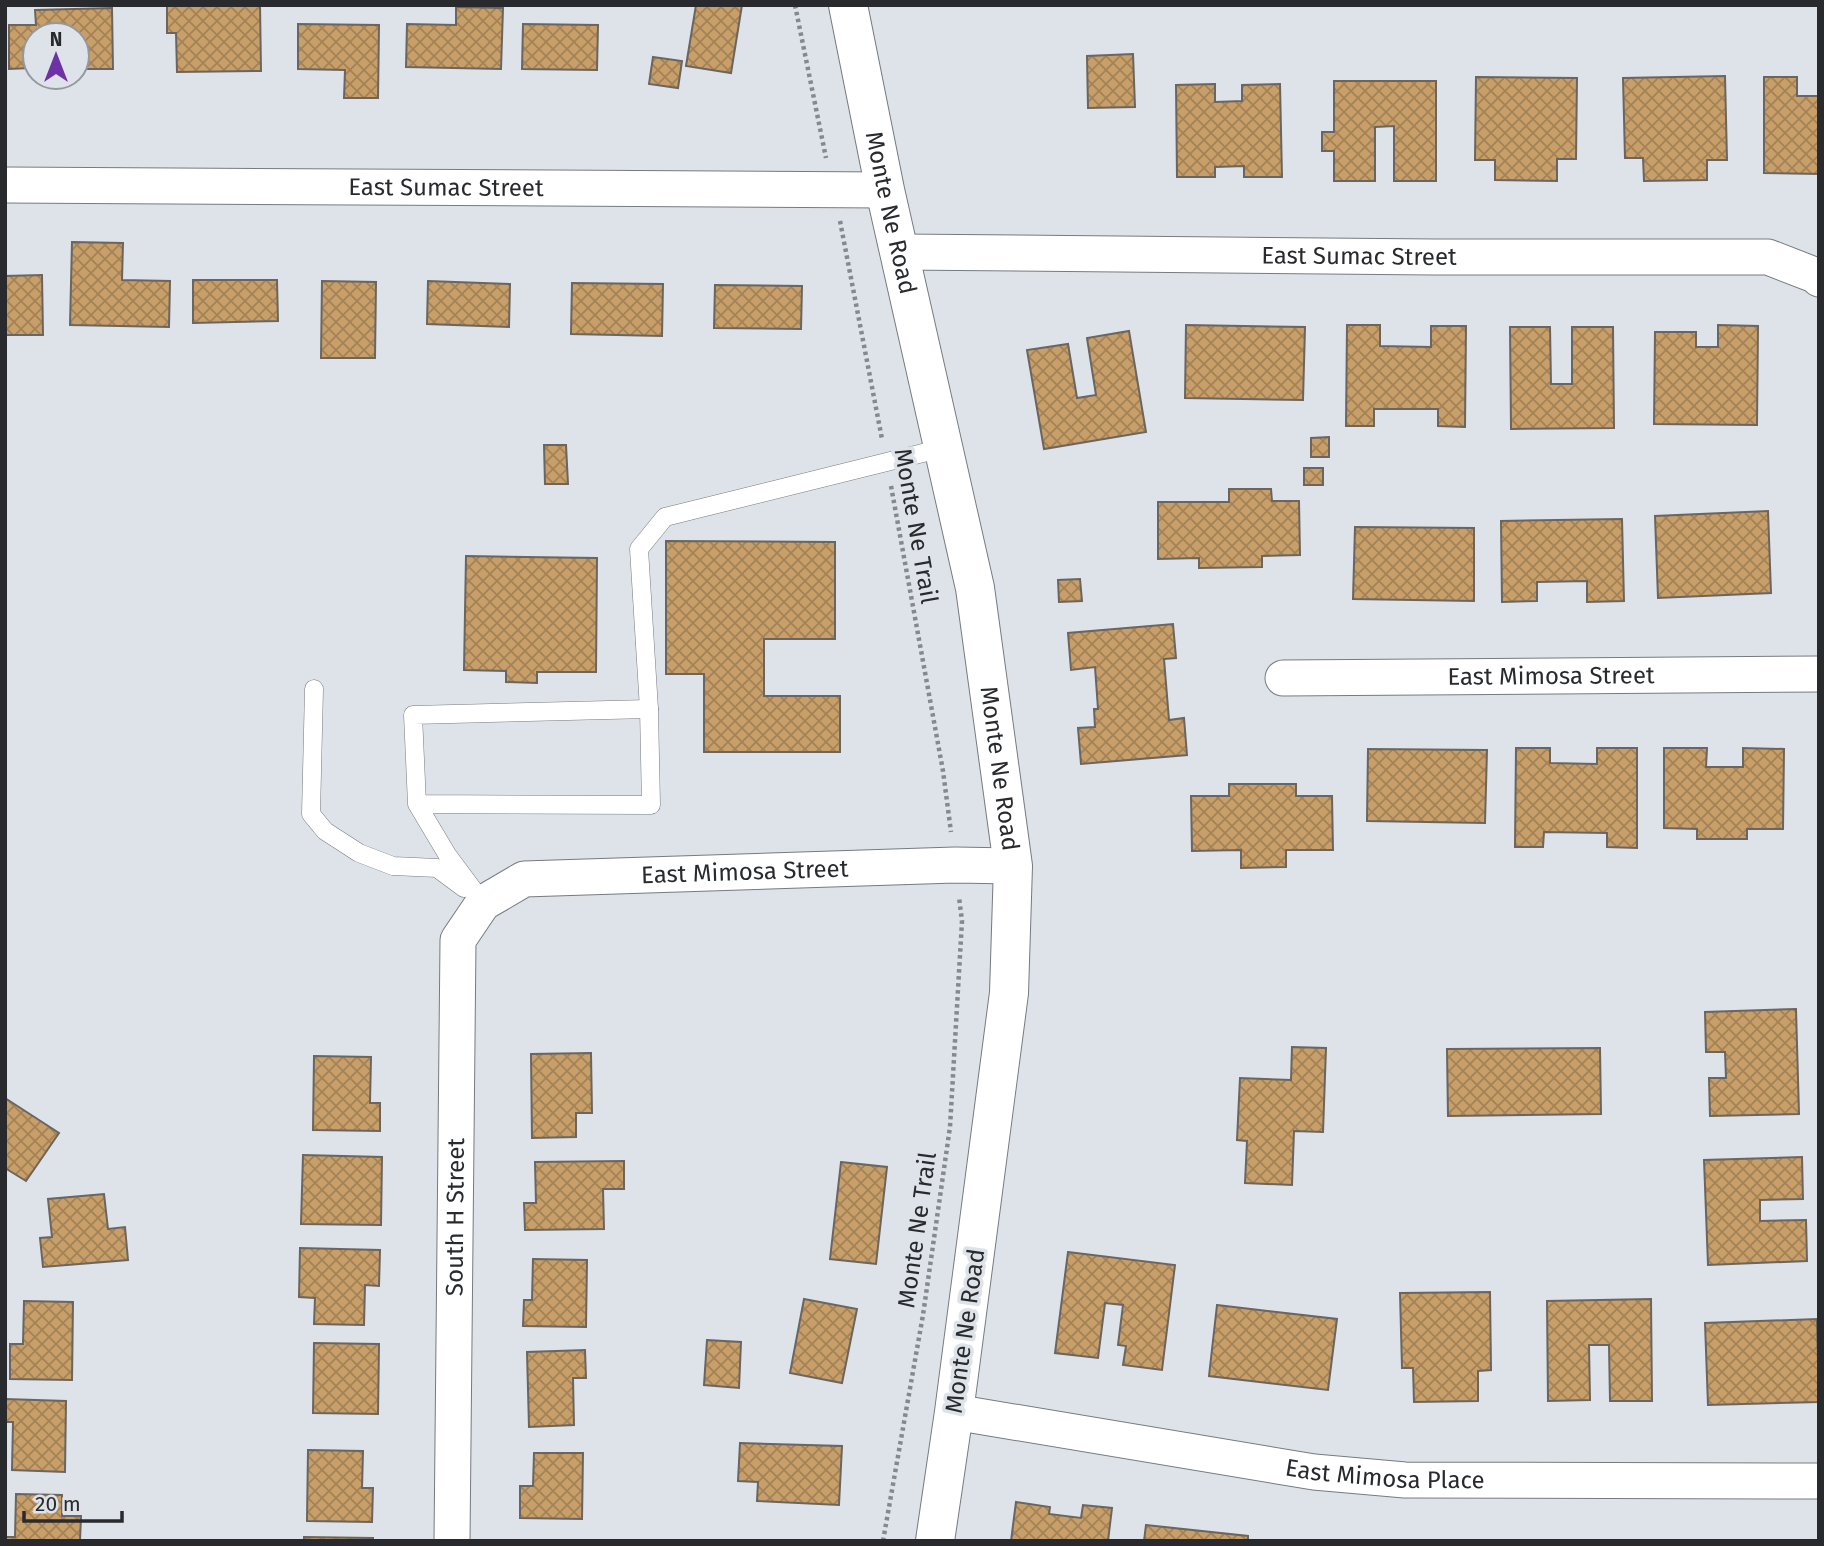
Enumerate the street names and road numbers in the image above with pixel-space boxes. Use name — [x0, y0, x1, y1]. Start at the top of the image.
street label: Monte Ne Road — [860, 129, 922, 297]
street label: East Sumac Street — [348, 173, 544, 202]
street label: East Sumac Street — [1261, 241, 1457, 271]
street label: Monte Ne Trail — [889, 446, 943, 606]
street label: East Mimosa Street — [1447, 661, 1655, 691]
street label: Monte Ne Road — [975, 685, 1025, 853]
street label: East Mimosa Street — [641, 854, 849, 889]
street label: South H Street — [440, 1138, 470, 1296]
street label: Monte Ne Trail — [892, 1150, 942, 1310]
street label: Monte Ne Road — [940, 1247, 990, 1415]
street label: East Mimosa Place — [1283, 1453, 1485, 1494]

